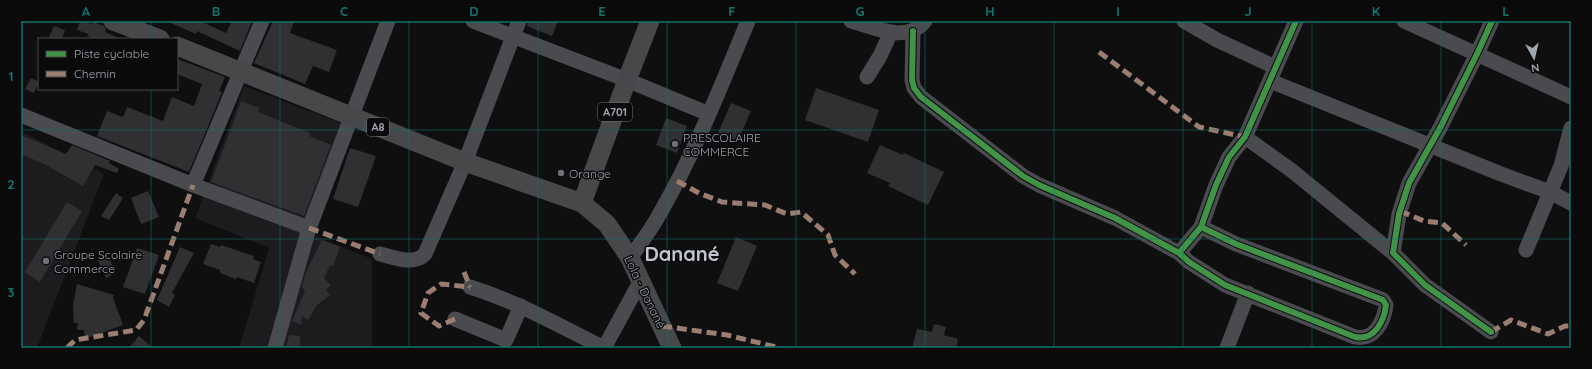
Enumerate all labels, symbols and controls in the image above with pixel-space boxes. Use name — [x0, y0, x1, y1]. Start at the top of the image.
text: A — [82, 3, 91, 19]
text: B — [212, 3, 220, 19]
text: C — [340, 3, 348, 19]
text: D — [469, 3, 479, 19]
text: E — [598, 3, 606, 19]
text: F — [728, 3, 736, 19]
text: G — [855, 3, 865, 19]
text: H — [985, 3, 995, 19]
text: I — [1116, 3, 1120, 19]
text: J — [1244, 3, 1252, 19]
text: K — [1372, 3, 1381, 19]
text: L — [1502, 3, 1510, 19]
legend — [38, 38, 178, 90]
north arrow — [1514, 38, 1554, 78]
text: Piste cyclable — [74, 46, 150, 61]
text: N — [1530, 60, 1540, 75]
text: Chemin — [74, 66, 116, 81]
text: 1 — [8, 68, 14, 84]
road number: A701 — [598, 103, 632, 121]
road number: A8 — [367, 118, 389, 136]
place label: PRESCOLAIRE COMMERCE — [683, 130, 761, 159]
marker: PRESCOLAIRE COMMERCE — [670, 139, 680, 149]
place label: Orange — [569, 166, 611, 181]
marker: Orange — [556, 168, 566, 178]
text: 2 — [7, 176, 15, 192]
district label: Danané — [644, 241, 720, 266]
place label: Groupe Scolaire Commerce — [54, 247, 142, 276]
street label: Lola - Danané — [621, 253, 669, 331]
marker: Groupe Scolaire Commerce — [41, 256, 51, 266]
text: 3 — [8, 284, 15, 300]

